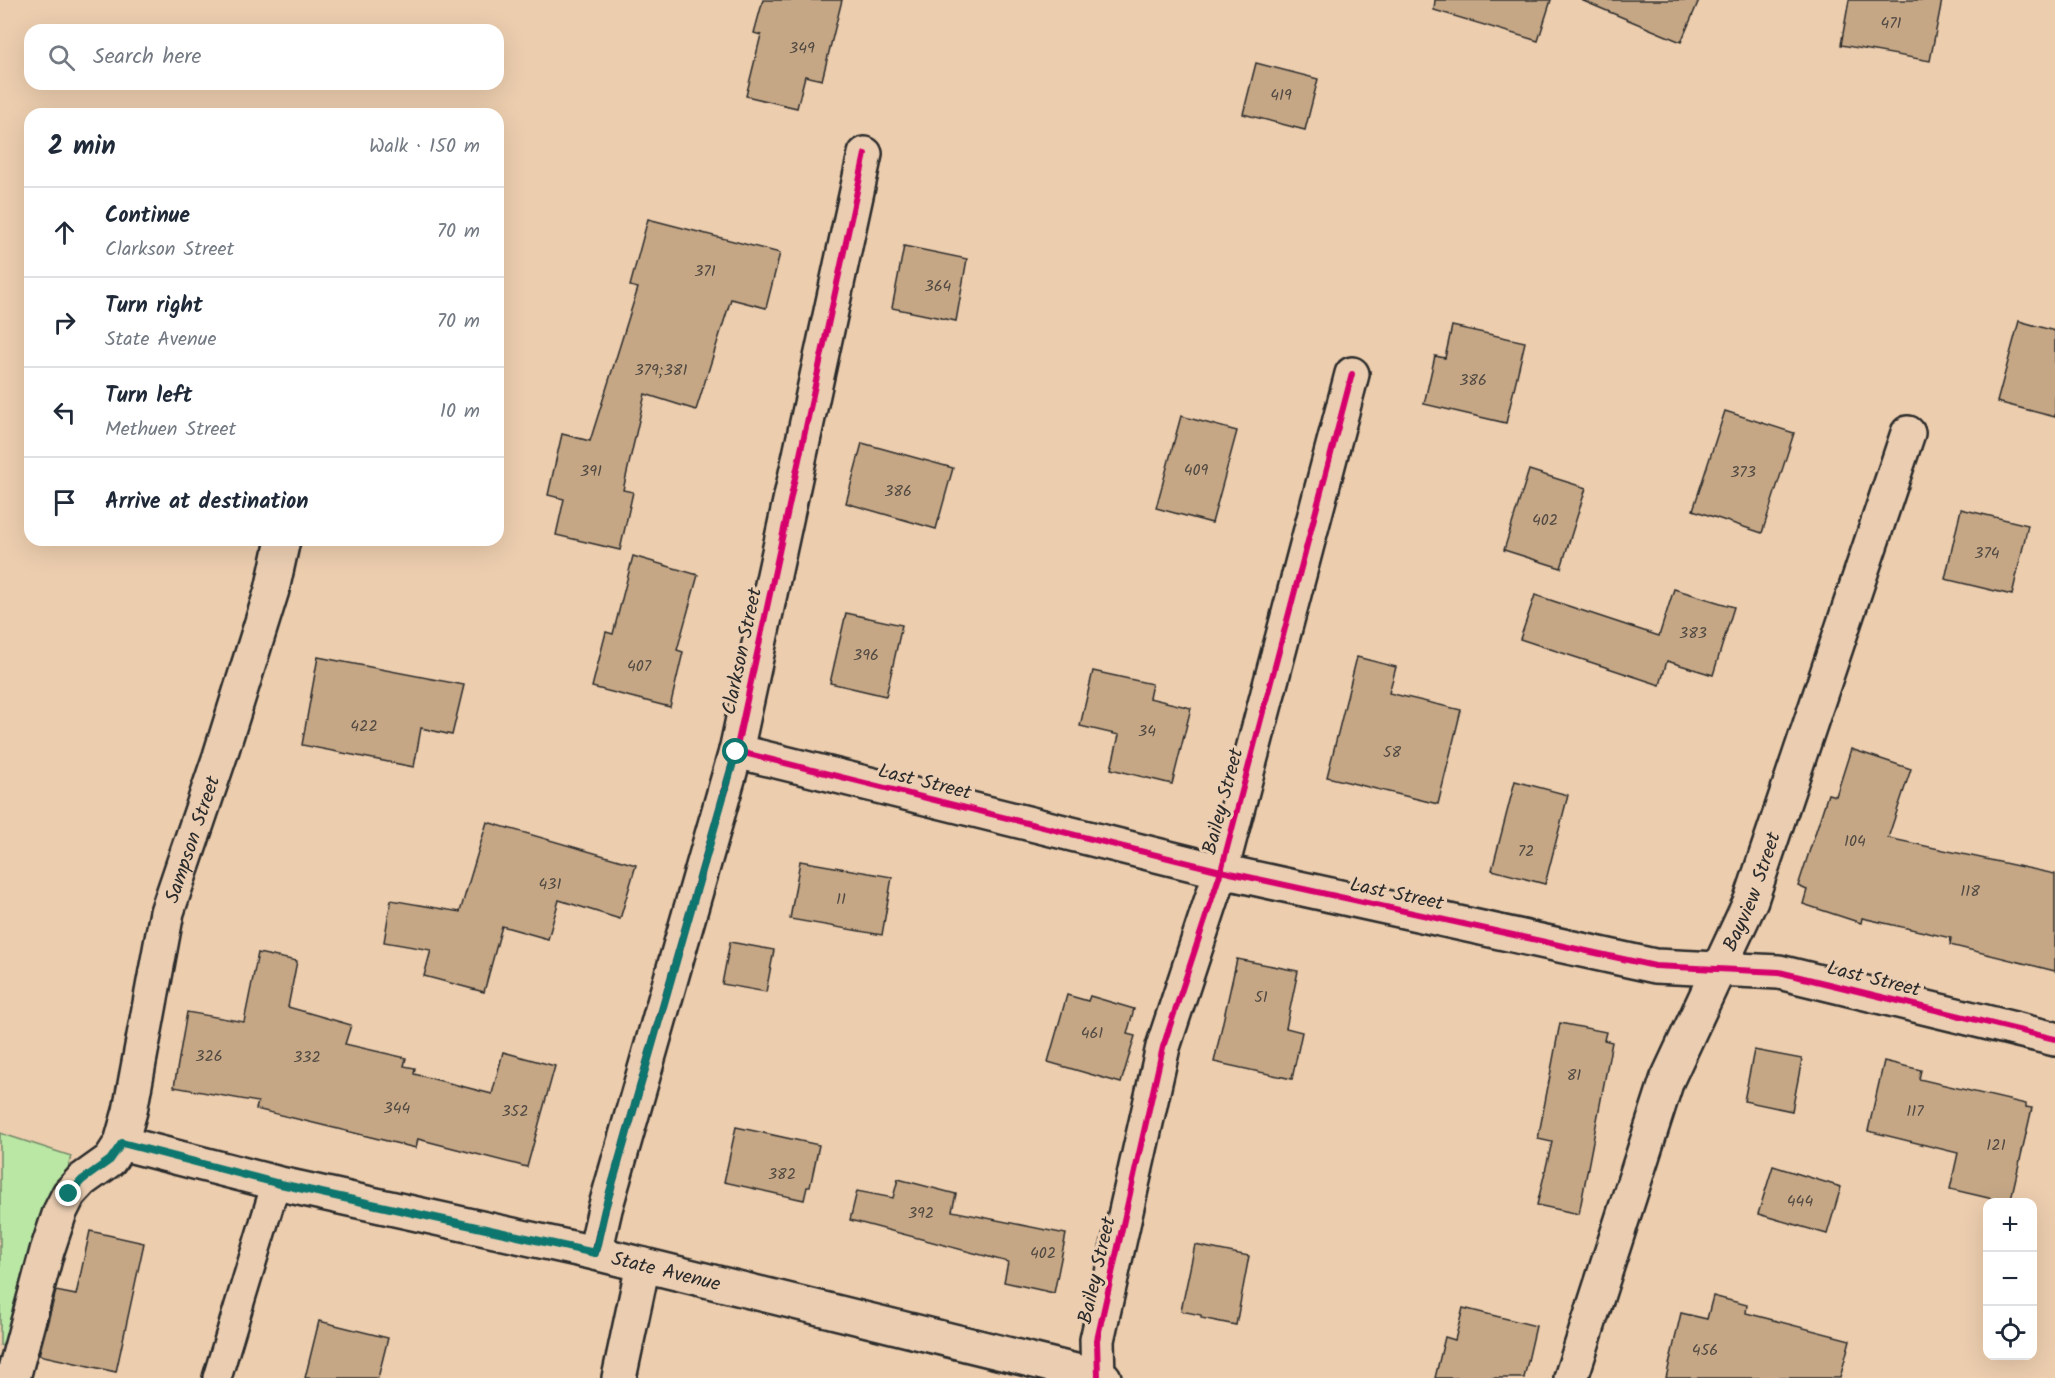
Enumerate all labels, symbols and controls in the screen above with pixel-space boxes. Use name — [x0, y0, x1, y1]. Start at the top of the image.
house number: 471 — [1880, 11, 1902, 36]
search box — [24, 24, 504, 90]
house number: 349 — [789, 36, 815, 61]
text: Search here — [93, 40, 201, 75]
icon: search — [45, 41, 78, 74]
house number: 419 — [1270, 83, 1292, 108]
text: 2 min — [48, 126, 116, 168]
text: Walk · 150 m — [369, 131, 480, 163]
text: Continue — [105, 199, 190, 234]
icon: ahead — [48, 216, 81, 249]
text: 70 m — [437, 216, 480, 248]
text: Clarkson Street — [105, 234, 234, 266]
house number: 371 — [694, 259, 716, 284]
house number: 364 — [925, 274, 952, 299]
text: Turn right — [105, 289, 203, 324]
icon: right — [48, 306, 81, 339]
text: 70 m — [437, 306, 480, 338]
text: State Avenue — [105, 324, 216, 356]
house number: 379;381 — [634, 358, 688, 383]
house number: 386 — [1459, 368, 1487, 393]
text: Turn left — [105, 379, 192, 414]
icon: left — [48, 396, 81, 429]
text: 10 m — [440, 396, 480, 428]
text: Methuen Street — [105, 414, 236, 446]
house number: 409 — [1184, 458, 1209, 483]
house number: 391 — [580, 459, 602, 484]
house number: 373 — [1730, 460, 1756, 485]
house number: 386 — [884, 479, 912, 504]
text: Arrive at destination — [105, 485, 308, 520]
icon: arrive — [48, 486, 81, 519]
house number: 402 — [1532, 508, 1558, 533]
house number: 374 — [1974, 541, 2000, 566]
street label: Clarkson Street — [714, 585, 772, 718]
house number: 383 — [1679, 621, 1707, 646]
house number: 396 — [853, 643, 879, 668]
house number: 407 — [627, 654, 652, 679]
house number: 422 — [350, 714, 378, 739]
house number: 34 — [1138, 719, 1156, 744]
route start — [722, 738, 748, 764]
house number: 58 — [1383, 740, 1401, 765]
street label: Bailey Street — [1194, 745, 1254, 858]
street label: Last Street — [874, 756, 975, 810]
street label: Sampson Street — [157, 772, 230, 908]
street label: Bayview Street — [1715, 828, 1791, 957]
house number: 104 — [1844, 829, 1866, 854]
house number: 72 — [1518, 839, 1534, 864]
street label: Last Street — [1347, 869, 1447, 921]
house number: 431 — [539, 872, 561, 897]
house number: 118 — [1960, 879, 1980, 904]
house number: 11 — [836, 887, 846, 912]
street label: Last Street — [1823, 953, 1924, 1007]
house number: 51 — [1254, 985, 1268, 1010]
house number: 461 — [1081, 1021, 1103, 1046]
house number: 326 — [195, 1044, 223, 1069]
house number: 332 — [293, 1045, 321, 1070]
house number: 81 — [1567, 1063, 1581, 1088]
house number: 344 — [384, 1096, 411, 1121]
house number: 352 — [501, 1099, 529, 1124]
house number: 117 — [1906, 1099, 1924, 1124]
house number: 121 — [1986, 1133, 2006, 1158]
house number: 382 — [768, 1162, 796, 1187]
route end — [55, 1180, 81, 1206]
house number: 444 — [1787, 1189, 1813, 1214]
map controls — [1983, 1198, 2037, 1360]
button: + — [1983, 1198, 2037, 1252]
house number: 392 — [908, 1201, 934, 1226]
street label: Bailey Street — [1070, 1214, 1126, 1327]
house number: 402 — [1030, 1241, 1056, 1266]
street label: State Avenue — [608, 1244, 724, 1301]
button: − — [1983, 1252, 2037, 1306]
button: locate — [1983, 1306, 2037, 1360]
house number: 456 — [1692, 1338, 1718, 1363]

